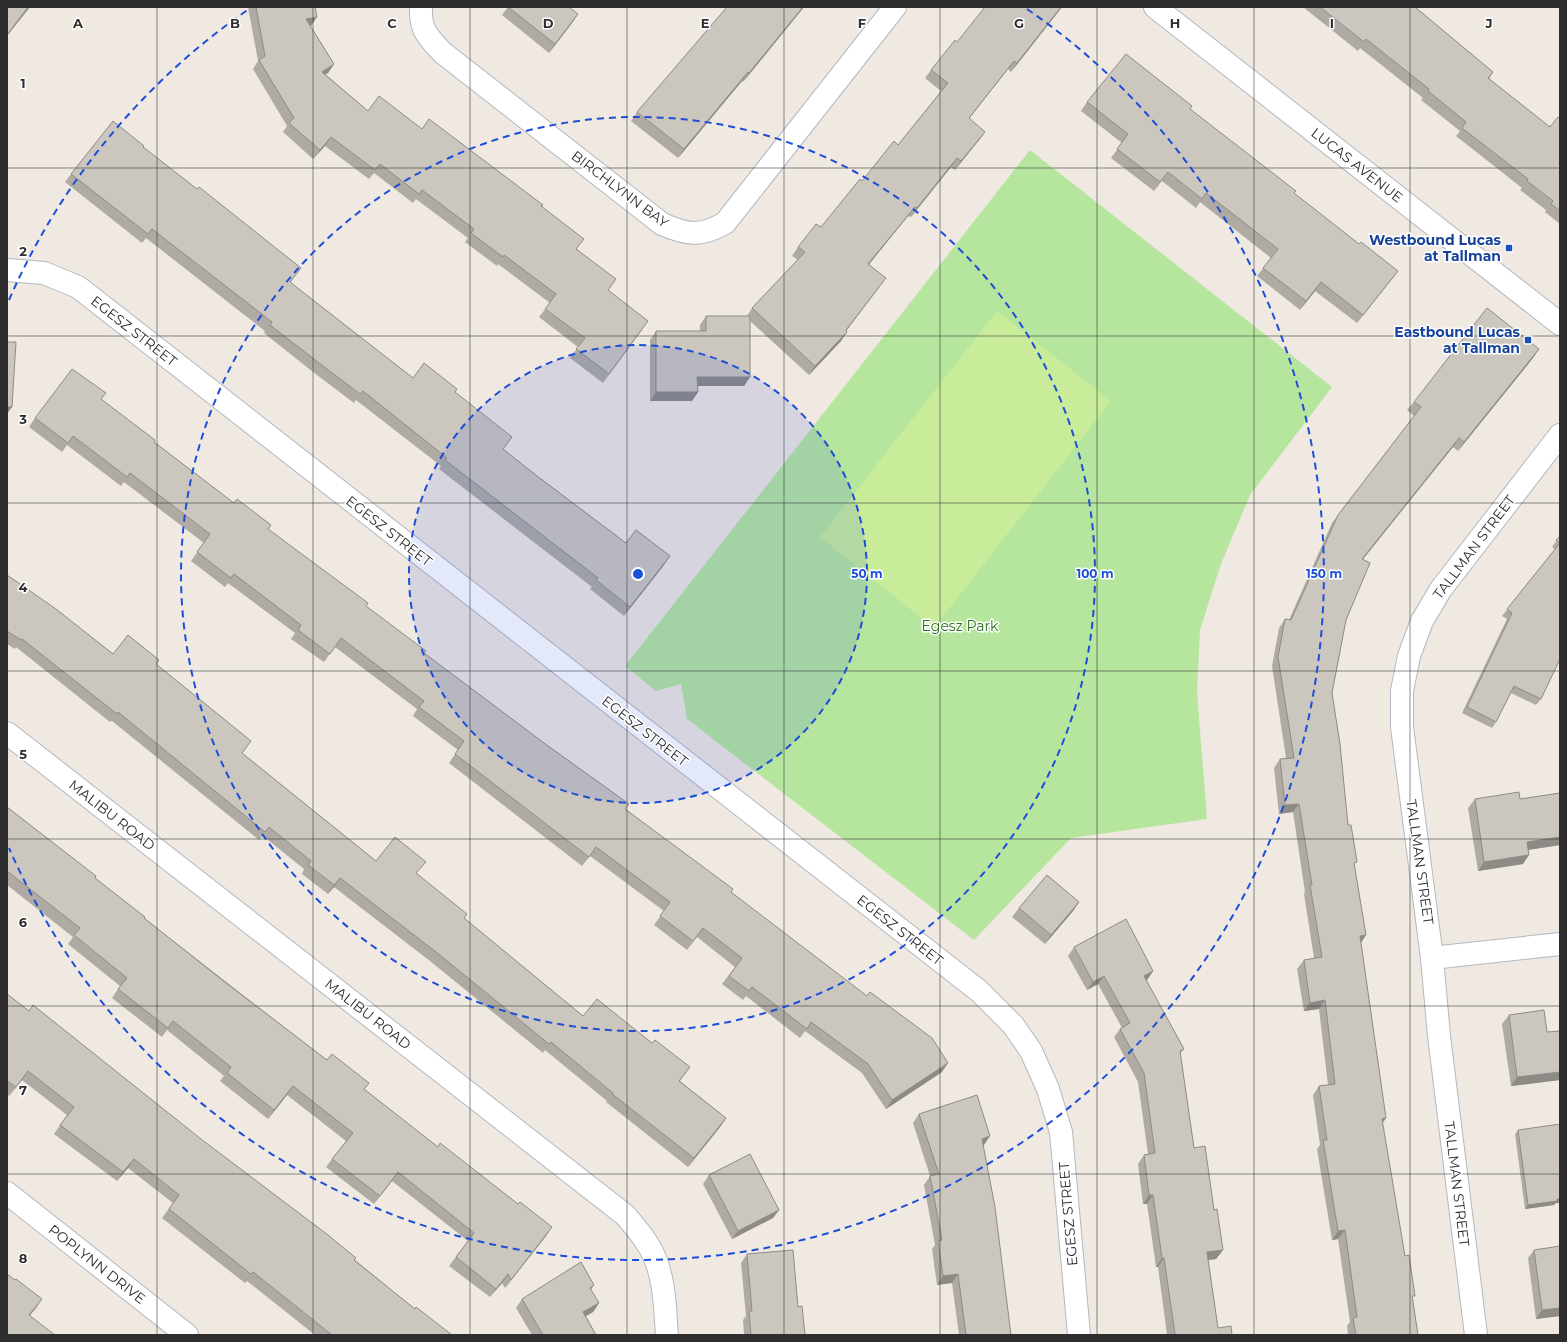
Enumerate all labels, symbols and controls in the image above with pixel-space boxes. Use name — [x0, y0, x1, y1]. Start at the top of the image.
text: A — [72, 15, 84, 31]
text: B — [230, 15, 240, 31]
text: C — [387, 15, 397, 31]
text: D — [543, 15, 554, 31]
text: E — [701, 15, 710, 31]
text: F — [858, 15, 866, 31]
text: G — [1014, 15, 1024, 31]
text: H — [1170, 15, 1180, 31]
text: I — [1330, 15, 1334, 31]
text: J — [1484, 15, 1493, 31]
text: 1 — [20, 75, 26, 91]
street label: LUCAS AVENUE — [1308, 124, 1406, 206]
street label: BIRCHLYNN BAY — [568, 147, 672, 232]
place label: Westbound Lucas at Tallman — [1369, 231, 1502, 265]
text: 2 — [19, 243, 27, 259]
marker: Westbound Lucas at Tallman — [1504, 243, 1514, 253]
street label: EGESZ STREET — [87, 292, 181, 370]
place label: Eastbound Lucas at Tallman — [1394, 323, 1521, 357]
marker: Eastbound Lucas at Tallman — [1523, 335, 1533, 345]
text: 3 — [18, 411, 27, 427]
street label: TALLMAN STREET — [1429, 491, 1519, 603]
street label: EGESZ STREET — [342, 492, 436, 570]
text: 50 m — [851, 566, 883, 581]
text: 100 m — [1077, 566, 1113, 581]
text: 150 m — [1306, 566, 1342, 581]
centre of rings — [631, 567, 645, 581]
text: 4 — [19, 579, 28, 595]
park label: Egesz Park — [922, 617, 999, 635]
street label: EGESZ STREET — [598, 692, 692, 770]
text: 5 — [19, 746, 27, 762]
street label: MALIBU ROAD — [65, 776, 159, 854]
street label: TALLMAN STREET — [1402, 798, 1438, 926]
street label: EGESZ STREET — [853, 891, 947, 969]
text: 6 — [19, 914, 28, 930]
street label: MALIBU ROAD — [321, 975, 415, 1053]
text: 7 — [19, 1082, 27, 1098]
street label: TALLMAN STREET — [1440, 1120, 1474, 1248]
street label: EGESZ STREET — [1054, 1161, 1082, 1267]
street label: POPLYNN DRIVE — [45, 1220, 149, 1308]
text: 8 — [19, 1250, 28, 1266]

